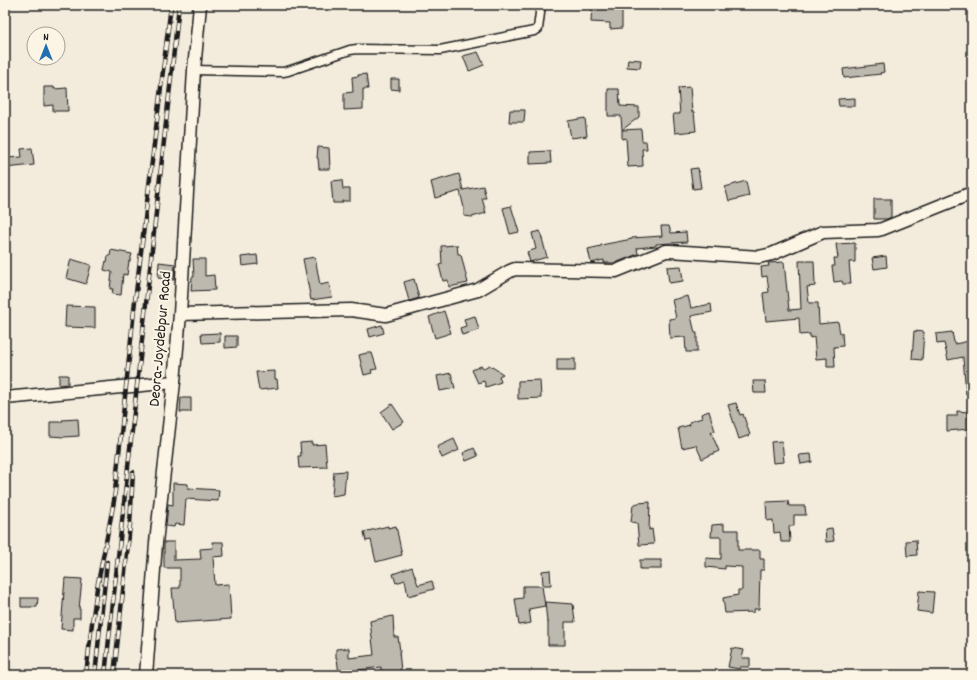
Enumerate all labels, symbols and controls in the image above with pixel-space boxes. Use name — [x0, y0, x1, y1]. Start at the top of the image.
north arrow — [26, 26, 66, 66]
text: N — [43, 30, 49, 46]
street label: Deora-Joydebpur Road — [144, 270, 178, 408]

